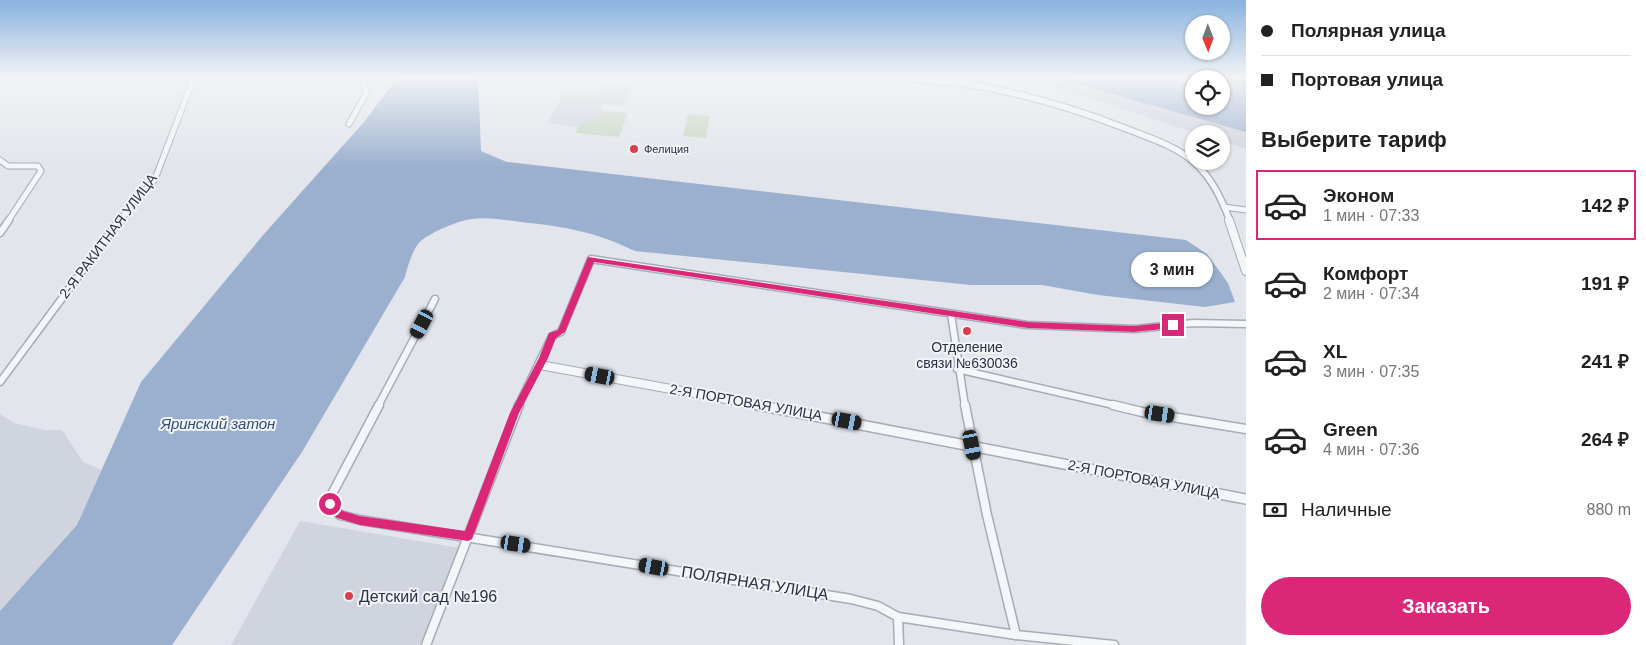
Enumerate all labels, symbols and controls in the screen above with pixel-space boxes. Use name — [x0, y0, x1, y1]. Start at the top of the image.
north arrow — [1185, 15, 1230, 60]
map controls — [1185, 15, 1230, 170]
text: Полярная улица — [1291, 20, 1446, 41]
text: Портовая улица — [1291, 69, 1443, 90]
button: locate — [1185, 70, 1230, 115]
button: layers — [1185, 125, 1230, 170]
text: Выберите тариф — [1261, 127, 1447, 152]
marker: Фелиция — [628, 143, 640, 155]
place label: Фелиция — [644, 143, 689, 155]
street label: 2-Я РАКИТНАЯ УЛИЦА — [56, 170, 160, 301]
icon: car — [1263, 183, 1308, 228]
text: Эконом — [1323, 185, 1394, 206]
text: 142 ₽ — [1581, 195, 1629, 216]
text: 1 мин · 07:33 — [1323, 207, 1419, 224]
callout: 3 мин — [1132, 252, 1214, 288]
text: 3 мин — [1150, 261, 1194, 278]
icon: car — [1263, 261, 1308, 306]
text: Комфорт — [1323, 263, 1408, 284]
text: 191 ₽ — [1581, 273, 1629, 294]
text: 2 мин · 07:34 — [1323, 285, 1419, 302]
car — [408, 307, 435, 341]
route end — [1162, 314, 1184, 336]
marker: Отделение связи №630036 — [961, 325, 973, 337]
place label: Отделение связи №630036 — [916, 339, 1018, 371]
icon: car — [1263, 339, 1308, 384]
text: XL — [1323, 341, 1347, 362]
text: 241 ₽ — [1581, 351, 1629, 372]
text: 3 мин · 07:35 — [1323, 363, 1419, 380]
car — [583, 366, 616, 386]
street label: 2-Я ПОРТОВАЯ УЛИЦА — [669, 381, 824, 423]
car — [1144, 404, 1175, 424]
car — [830, 411, 863, 431]
water label: Яринский затон — [160, 415, 275, 432]
icon: car — [1263, 417, 1308, 462]
text: Green — [1323, 419, 1378, 440]
car — [961, 429, 982, 461]
text: 264 ₽ — [1581, 429, 1629, 450]
text: 4 мин · 07:36 — [1323, 441, 1419, 458]
street label: 2-Я ПОРТОВАЯ УЛИЦА — [1067, 456, 1222, 502]
route start — [319, 493, 341, 515]
icon: cash — [1261, 496, 1289, 524]
text: Наличные — [1301, 499, 1392, 520]
text: 880 m — [1587, 501, 1631, 518]
car — [500, 534, 531, 554]
car — [637, 557, 670, 577]
street label: ПОЛЯРНАЯ УЛИЦА — [680, 563, 830, 603]
button: Заказать — [1261, 577, 1631, 635]
place label: Детский сад №196 — [359, 588, 497, 605]
marker: Детский сад №196 — [343, 590, 355, 602]

